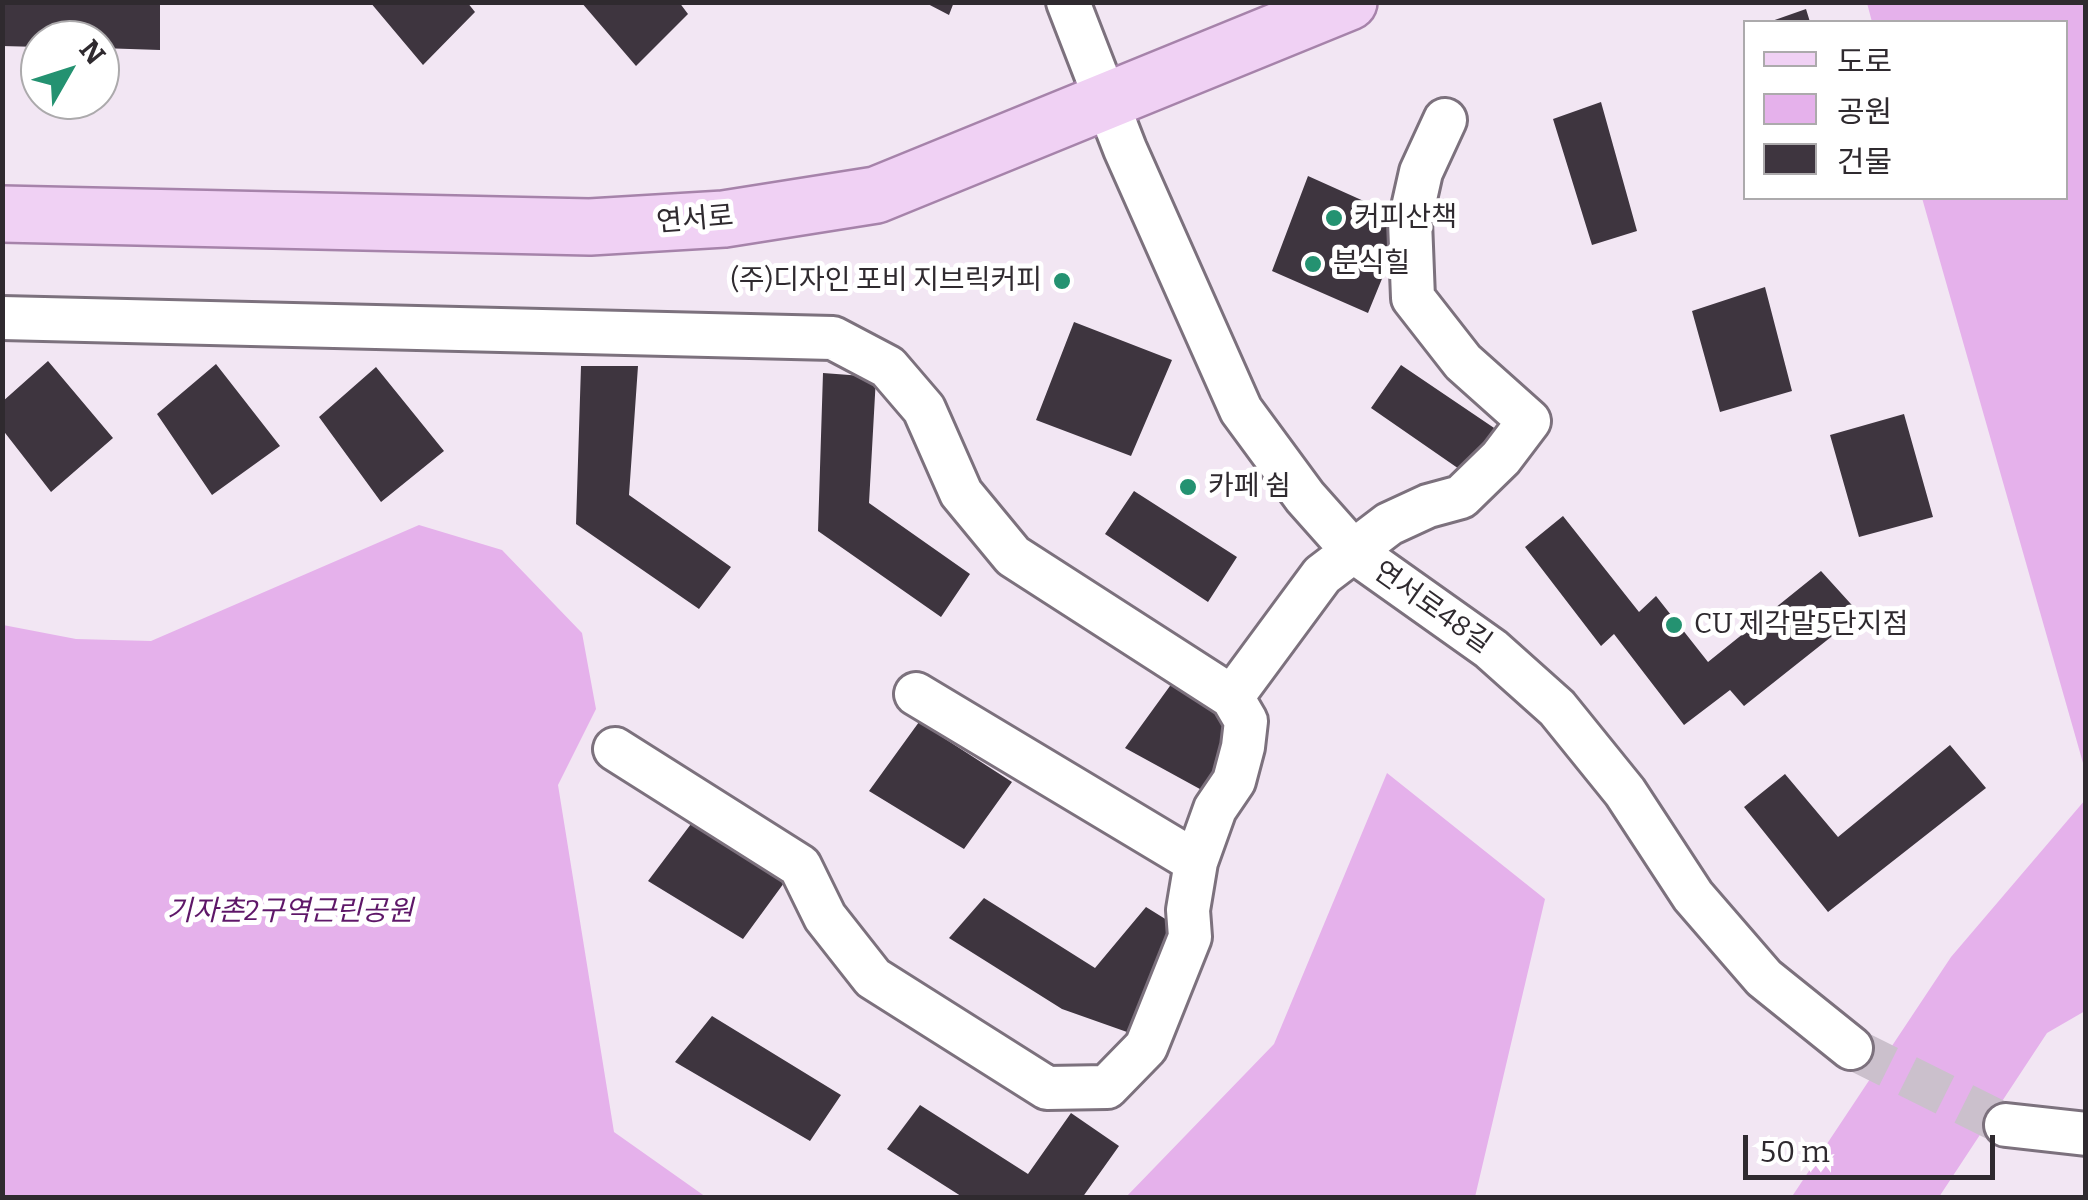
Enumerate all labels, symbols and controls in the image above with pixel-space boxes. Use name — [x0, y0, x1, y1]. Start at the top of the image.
north arrow — [20, 20, 120, 120]
legend — [1743, 20, 2068, 200]
text: N — [73, 33, 112, 71]
text: 도로 — [1837, 44, 1892, 80]
text: 공원 — [1837, 94, 1892, 130]
text: 건물 — [1837, 144, 1892, 180]
street label: 연서로 — [655, 200, 735, 240]
place label: 커피산책 — [1354, 201, 1457, 235]
marker: 커피산책 — [1323, 207, 1345, 229]
place label: 분식힐 — [1333, 247, 1410, 281]
marker: 분식힐 — [1302, 253, 1324, 275]
place label: (주)디자인 포비 지브릭커피 — [730, 264, 1042, 298]
marker: (주)디자인 포비 지브릭커피 — [1051, 270, 1073, 292]
place label: 카페 쉼 — [1208, 470, 1291, 504]
marker: 카페 쉼 — [1177, 476, 1199, 498]
street label: 연서로48길 — [1367, 555, 1497, 661]
place label: CU 제각말5단지점 — [1694, 608, 1908, 642]
marker: CU 제각말5단지점 — [1663, 614, 1685, 636]
park label: 기자촌2구역근린공원 — [167, 895, 413, 929]
scale bar — [1748, 1115, 2000, 1177]
text: 50 m — [1760, 1134, 1830, 1170]

